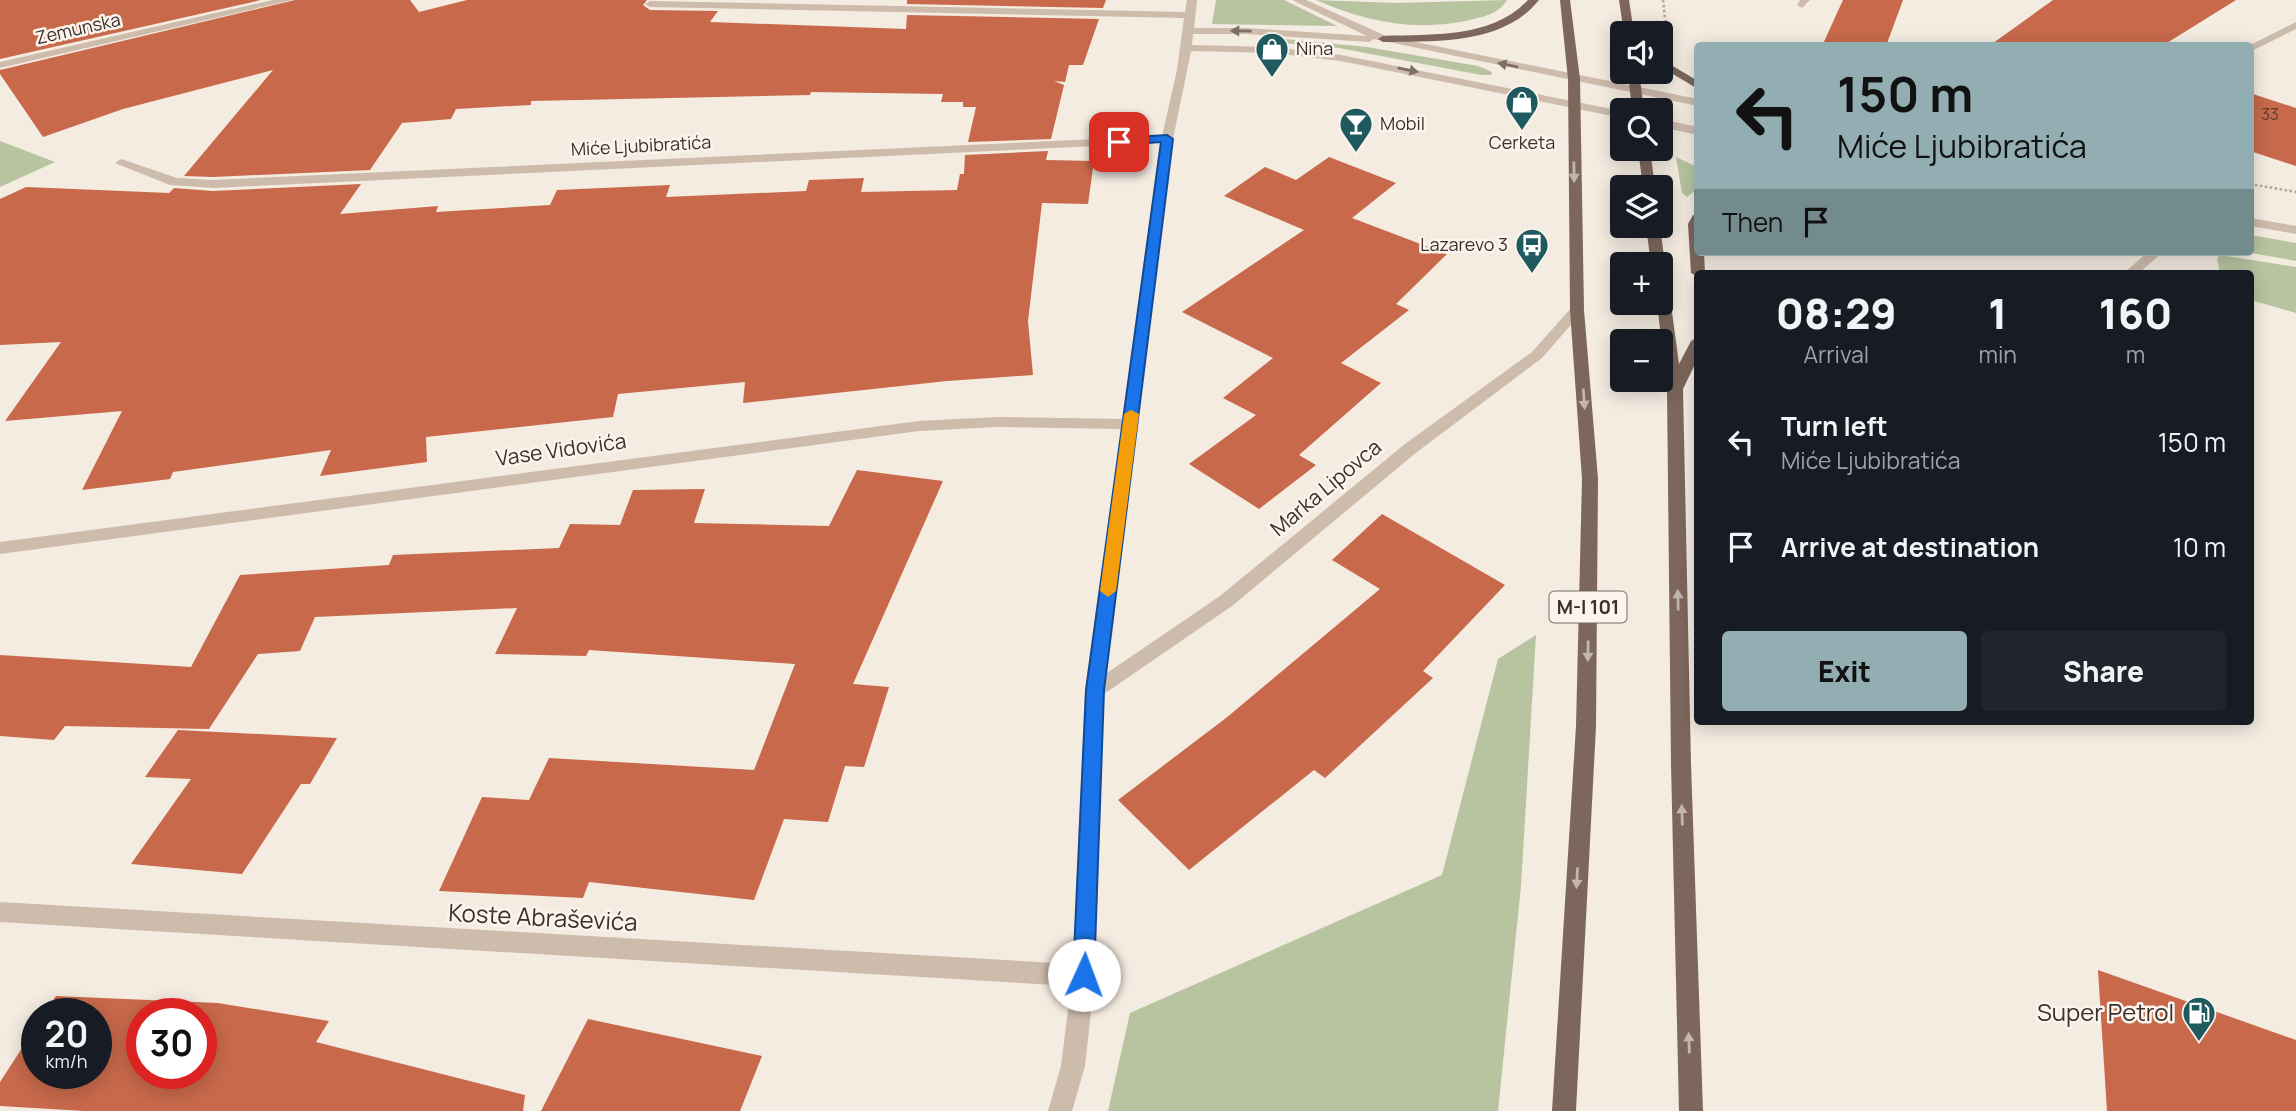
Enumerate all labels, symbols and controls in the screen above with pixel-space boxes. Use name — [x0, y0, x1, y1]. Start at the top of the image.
street label: Zemunska — [33, 7, 123, 49]
map controls — [1610, 21, 1673, 392]
button: sound — [1610, 21, 1673, 84]
one-way arrow — [1230, 25, 1252, 37]
shop icon: Nina — [1253, 30, 1291, 79]
place label: Nina — [1296, 36, 1333, 60]
one-way arrow — [1497, 60, 1519, 71]
text: 150 m — [1837, 60, 1973, 127]
one-way arrow — [1397, 64, 1419, 75]
icon: left — [1722, 70, 1813, 161]
shop icon: Cerketa — [1503, 83, 1541, 132]
button: search — [1610, 98, 1673, 161]
house number: 33 — [2261, 103, 2279, 125]
bar icon: Mobil — [1337, 105, 1375, 154]
place label: Mobil — [1380, 111, 1425, 135]
pin — [1089, 112, 1149, 172]
icon: arrive — [1100, 123, 1138, 161]
text: Miće Ljubibratića — [1837, 124, 2087, 168]
street label: Miće Ljubibratića — [570, 129, 712, 161]
place label: Cerketa — [1489, 130, 1555, 154]
one-way arrow — [1568, 161, 1579, 183]
button: layers — [1610, 175, 1673, 238]
icon: arrive — [1797, 203, 1835, 241]
text: Then — [1722, 204, 1783, 240]
bus stop icon: Lazarevo 3 — [1513, 226, 1551, 275]
place label: Lazarevo 3 — [1420, 232, 1508, 256]
button: + — [1610, 252, 1673, 315]
text: 08:29 — [1776, 284, 1897, 342]
text: 1 — [1988, 284, 2007, 342]
text: 160 — [2099, 284, 2172, 342]
button: − — [1610, 329, 1673, 392]
text: Arrival — [1803, 338, 1869, 370]
text: min — [1978, 338, 2017, 370]
text: m — [2126, 338, 2145, 370]
one-way arrow — [1579, 388, 1590, 410]
text: Turn left — [1781, 408, 1888, 444]
icon: left — [1722, 423, 1760, 461]
text: 150 m — [2158, 424, 2226, 460]
street label: Vase Vidovića — [494, 426, 628, 472]
street label: Marka Lipovca — [1264, 433, 1387, 542]
text: Miće Ljubibratića — [1781, 444, 1961, 476]
icon: arrive — [1722, 528, 1760, 566]
text: Arrive at destination — [1781, 529, 2039, 565]
text: 10 m — [2173, 529, 2226, 565]
one-way arrow — [1672, 588, 1684, 610]
road number: M-I 101 — [1550, 592, 1626, 622]
button: Exit — [1722, 631, 1967, 711]
button: Share — [1981, 631, 2226, 711]
one-way arrow — [1582, 640, 1593, 662]
one-way arrow — [1677, 804, 1688, 826]
one-way arrow — [1572, 867, 1583, 889]
street label: Koste Abraševića — [448, 895, 638, 938]
position arrow — [1047, 938, 1121, 1012]
fuel station icon: Super Petrol — [2180, 994, 2218, 1043]
place label: Super Petrol — [2037, 995, 2174, 1028]
speed limit sign: 30 — [126, 998, 217, 1089]
text: 20 — [45, 1010, 88, 1058]
one-way arrow — [1683, 1032, 1695, 1054]
text: km/h — [46, 1049, 87, 1073]

